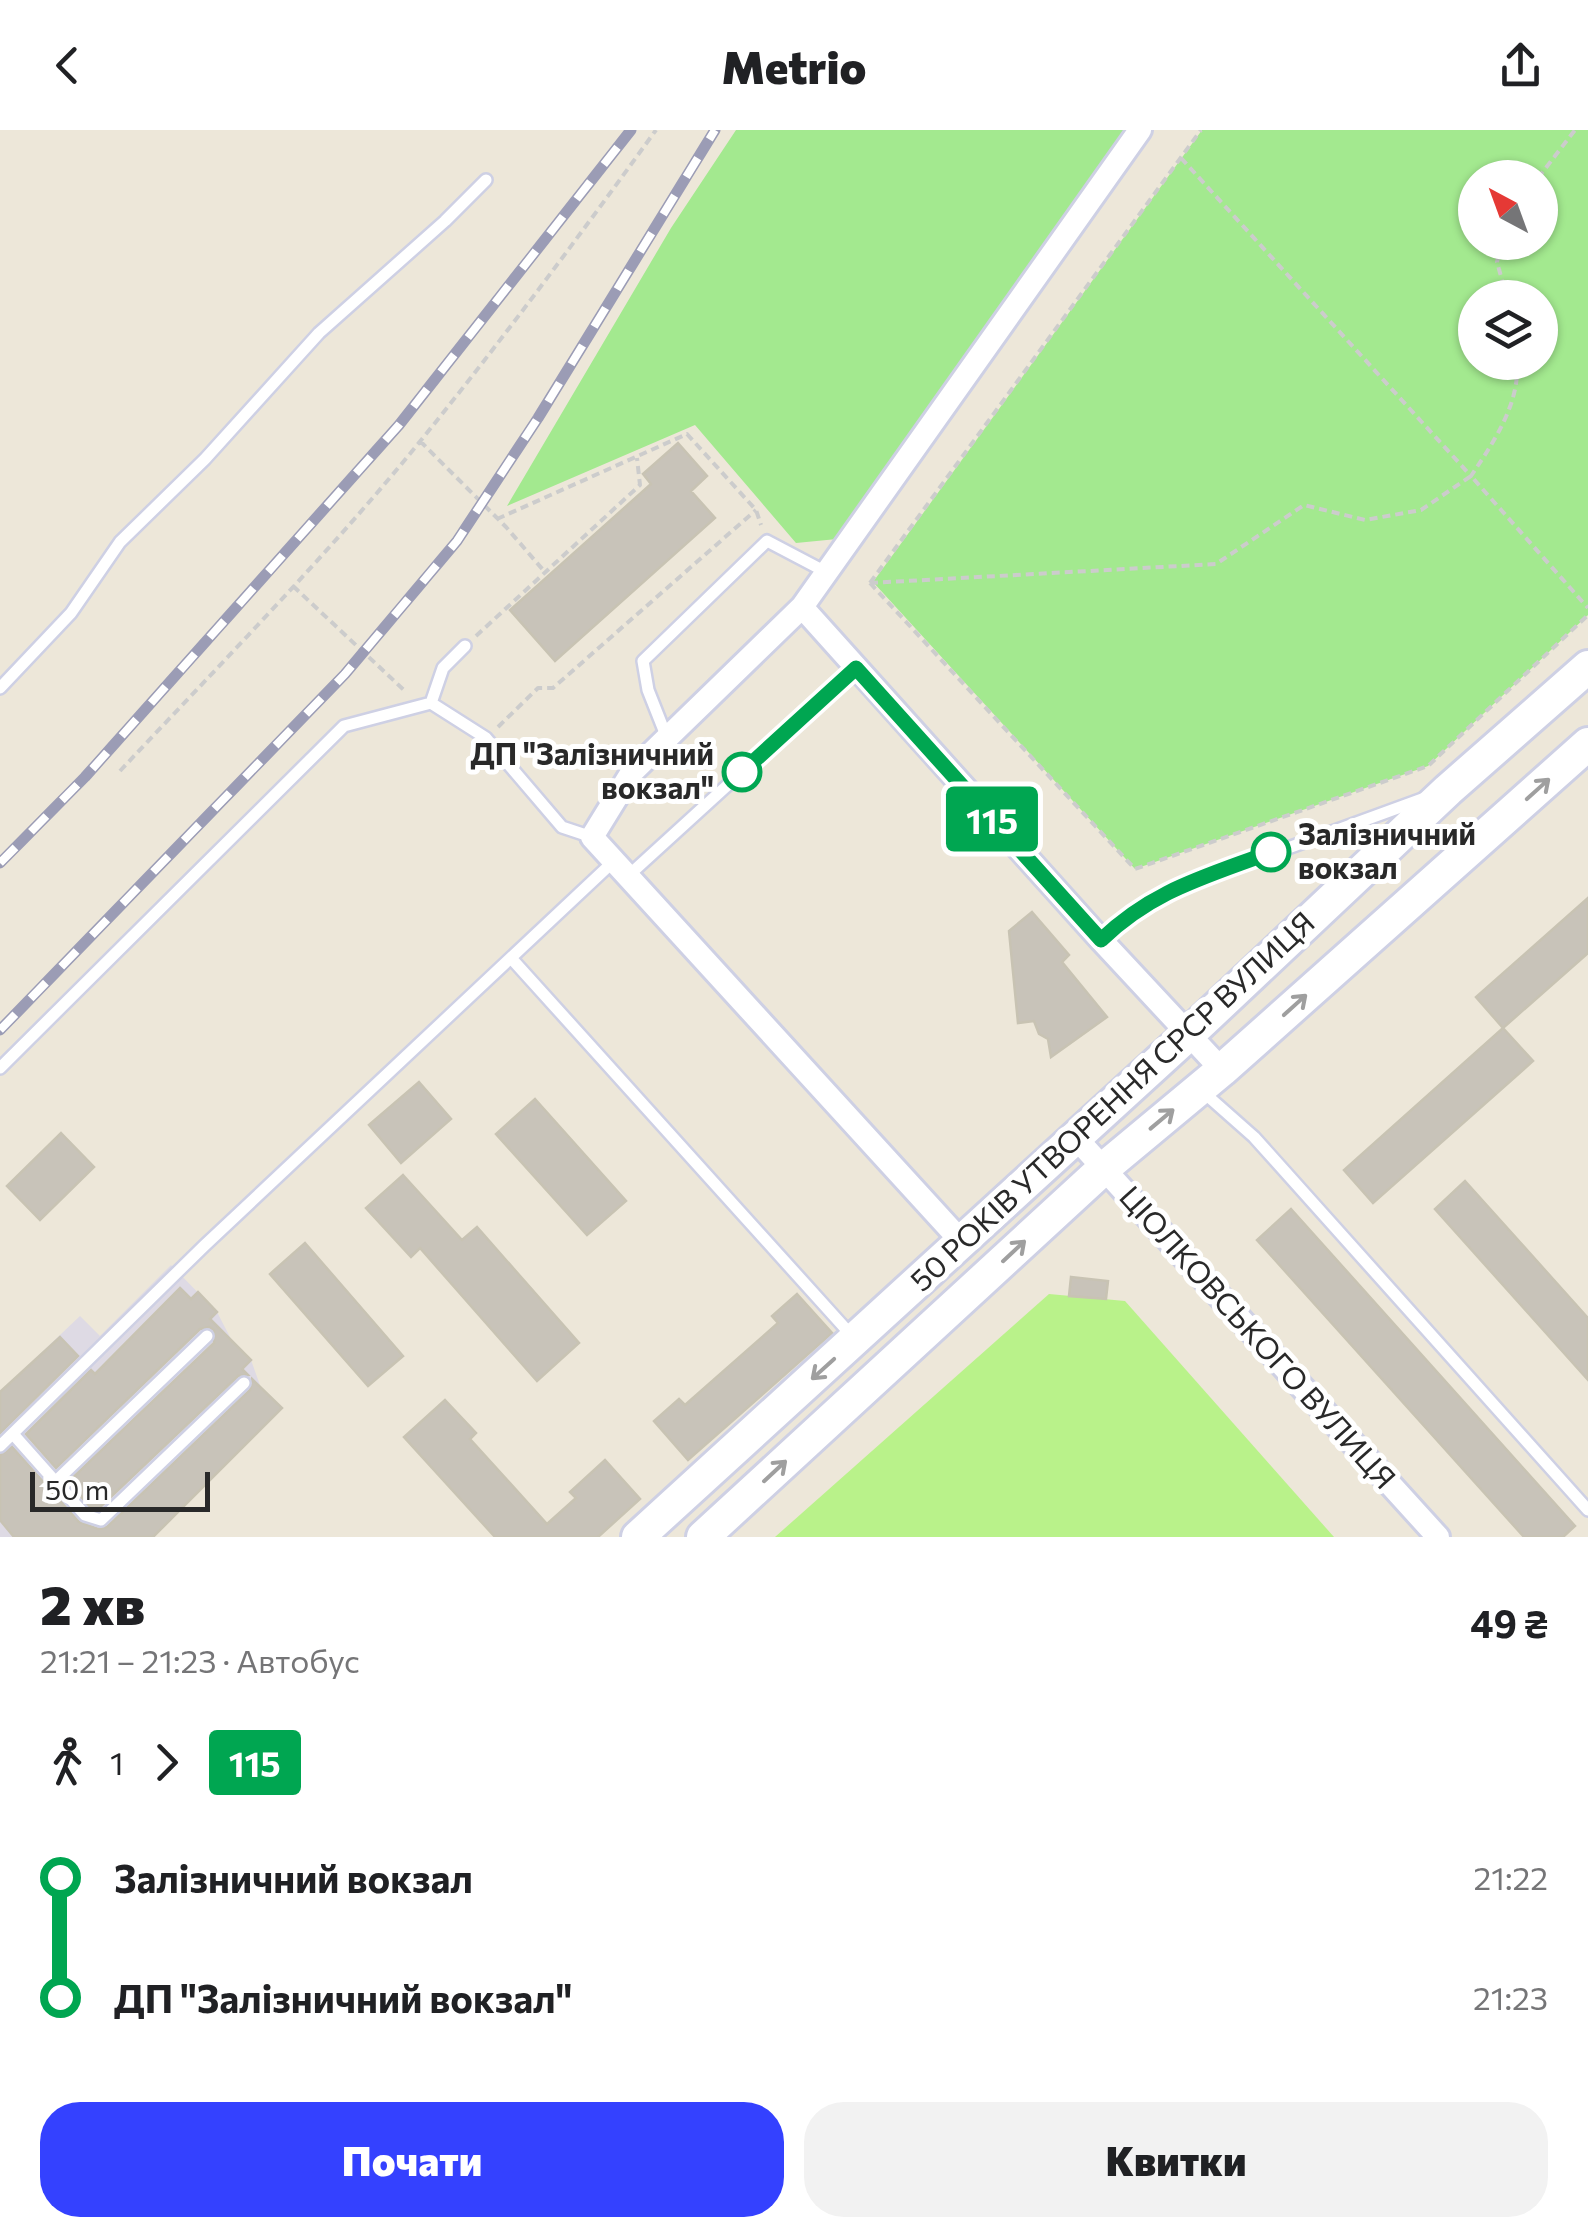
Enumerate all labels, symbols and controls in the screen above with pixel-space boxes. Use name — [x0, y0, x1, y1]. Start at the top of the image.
icon: back — [40, 38, 95, 93]
text: Metrio — [722, 38, 866, 93]
icon: share — [1493, 38, 1548, 93]
north arrow — [1458, 160, 1558, 260]
map controls — [1458, 160, 1558, 380]
button: layers — [1458, 280, 1558, 380]
place label: ДП "Залізничний вокзал" — [471, 734, 714, 805]
marker: ДП "Залізничний вокзал" — [723, 753, 761, 791]
one-way arrow — [1525, 777, 1550, 800]
line badge: 115 — [934, 786, 1050, 852]
text: 115 — [966, 798, 1018, 841]
place label: Залізничний вокзал — [1298, 814, 1476, 885]
marker: Залізничний вокзал — [1252, 833, 1290, 871]
street label: 50 РОКІВ УТВОРЕННЯ СРСР ВУЛИЦЯ — [901, 903, 1321, 1298]
one-way arrow — [1282, 993, 1307, 1016]
one-way arrow — [1149, 1109, 1175, 1131]
street label: ЦІОЛКОВСЬКОГО ВУЛИЦЯ — [1113, 1177, 1405, 1495]
one-way arrow — [1001, 1240, 1026, 1263]
one-way arrow — [811, 1357, 836, 1380]
one-way arrow — [762, 1460, 787, 1483]
scale bar — [30, 1467, 210, 1512]
text: 50 m — [45, 1472, 109, 1506]
text: 2 хв — [40, 1569, 145, 1636]
text: 49 ₴ — [1470, 1599, 1548, 1646]
text: 21:21 – 21:23 · Автобус — [40, 1640, 360, 1680]
icon: walk — [40, 1735, 95, 1790]
icon: forward — [139, 1735, 194, 1790]
text: 115 — [229, 1741, 281, 1784]
text: 1 — [110, 1742, 124, 1782]
text: Залізничний вокзал — [114, 1854, 473, 1901]
text: 21:22 — [1474, 1857, 1548, 1897]
text: ДП "Залізничний вокзал" — [114, 1974, 572, 2021]
text: 21:23 — [1473, 1977, 1548, 2017]
button: Почати — [40, 2102, 784, 2217]
button: Квитки — [804, 2102, 1548, 2217]

